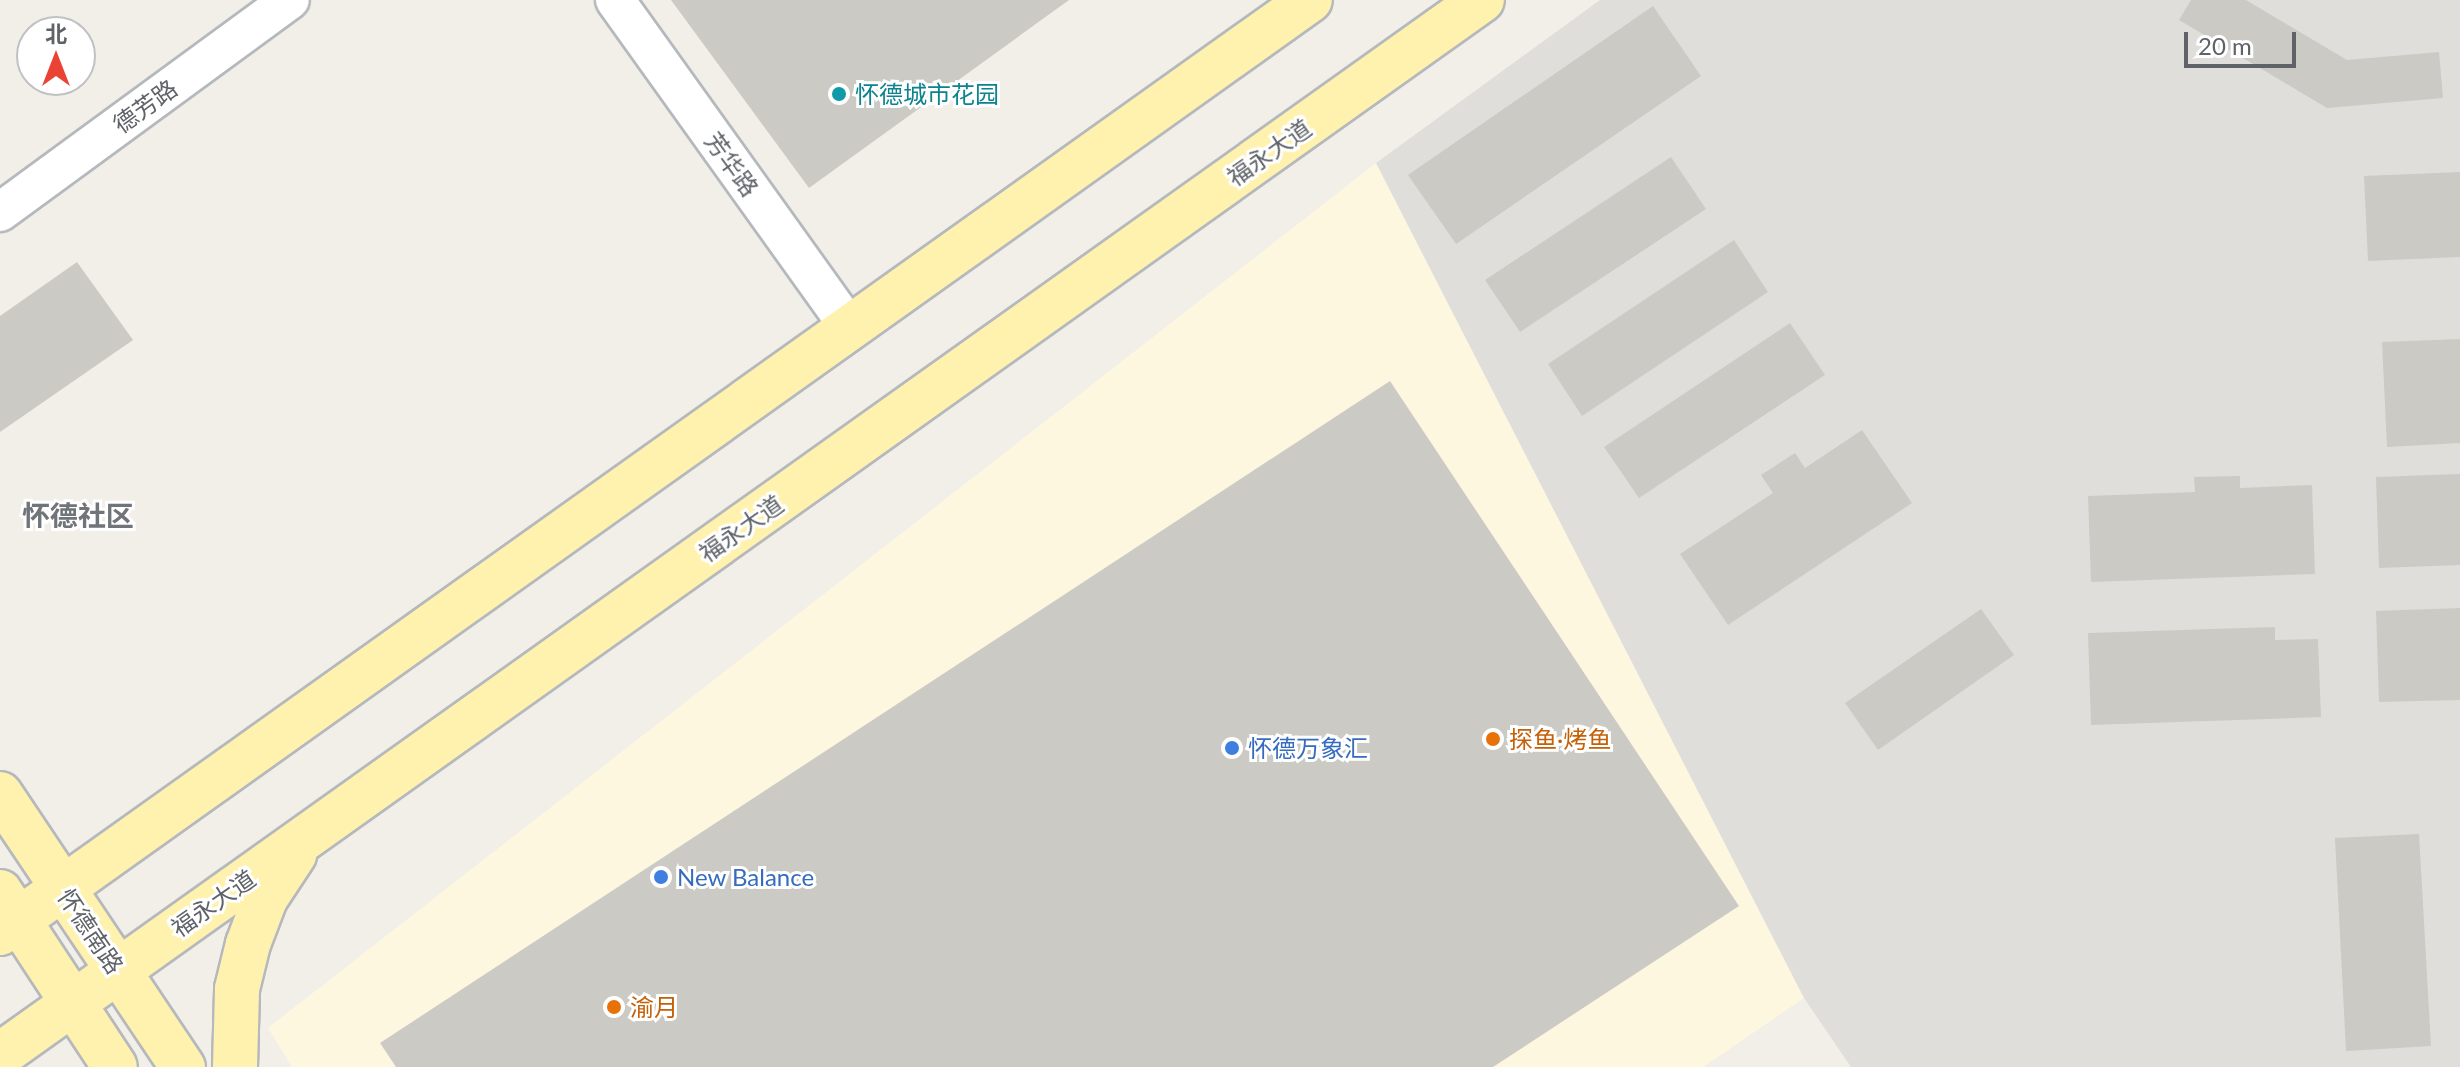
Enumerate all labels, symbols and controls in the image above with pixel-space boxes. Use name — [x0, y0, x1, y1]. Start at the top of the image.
north arrow — [16, 16, 96, 96]
scale bar — [2188, 16, 2300, 66]
text: 北 — [45, 20, 67, 47]
text: 20 m — [2198, 31, 2252, 60]
street label: 德芳路 — [107, 73, 183, 139]
place label: 怀德城市花园 — [855, 80, 999, 108]
marker: 怀德城市花园 — [830, 85, 848, 103]
street label: 福永大道 — [1221, 113, 1317, 191]
street label: 芳华路 — [699, 126, 765, 202]
street label: 福永大道 — [693, 489, 789, 567]
district label: 怀德社区 — [22, 498, 134, 532]
place label: 探鱼·烤鱼 — [1509, 725, 1611, 753]
marker: 探鱼·烤鱼 — [1484, 730, 1502, 748]
place label: 怀德万象汇 — [1248, 734, 1368, 762]
marker: 怀德万象汇 — [1223, 739, 1241, 757]
place label: New Balance — [677, 863, 815, 891]
street label: 福永大道 — [165, 864, 261, 942]
marker: New Balance — [652, 868, 670, 886]
street label: 怀德南路 — [52, 883, 130, 979]
place label: 渝月 — [630, 993, 678, 1021]
marker: 渝月 — [605, 998, 623, 1016]

